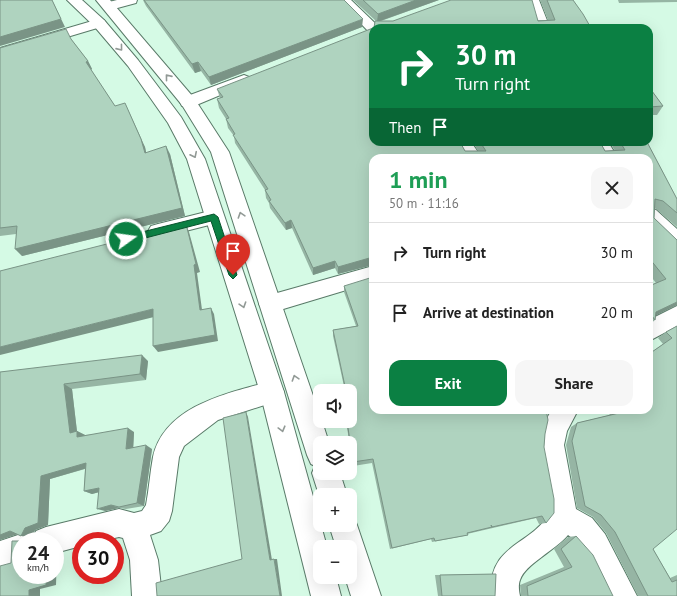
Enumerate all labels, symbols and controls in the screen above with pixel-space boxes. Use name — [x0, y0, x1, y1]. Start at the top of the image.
text: 30 m — [455, 36, 516, 73]
icon: right — [389, 40, 441, 92]
one-way arrow — [116, 44, 123, 51]
text: Turn right — [455, 72, 530, 95]
one-way arrow — [165, 74, 172, 81]
icon: arrive — [429, 116, 451, 138]
text: Then — [389, 118, 421, 137]
one-way arrow — [189, 151, 196, 158]
text: 1 min — [389, 164, 448, 195]
button: close — [591, 167, 633, 209]
text: 50 m · 11:16 — [389, 195, 459, 212]
one-way arrow — [237, 211, 246, 218]
position arrow — [105, 218, 147, 260]
pin — [216, 234, 250, 275]
icon: arrive — [222, 240, 244, 262]
icon: right — [389, 242, 411, 264]
text: Turn right — [423, 243, 486, 262]
text: 30 m — [600, 243, 633, 262]
one-way arrow — [238, 301, 247, 308]
icon: arrive — [389, 302, 411, 324]
text: Arrive at destination — [423, 303, 554, 322]
text: 20 m — [600, 303, 633, 322]
button: Exit — [389, 360, 507, 406]
button: Share — [515, 360, 633, 406]
one-way arrow — [291, 375, 300, 382]
map controls — [313, 384, 357, 584]
button: sound — [313, 384, 357, 428]
one-way arrow — [277, 426, 285, 432]
button: layers — [313, 436, 357, 480]
button: + — [313, 488, 357, 532]
speed limit sign: 30 — [72, 532, 124, 584]
text: 24 — [27, 540, 49, 566]
button: − — [313, 540, 357, 584]
text: km/h — [27, 561, 49, 574]

